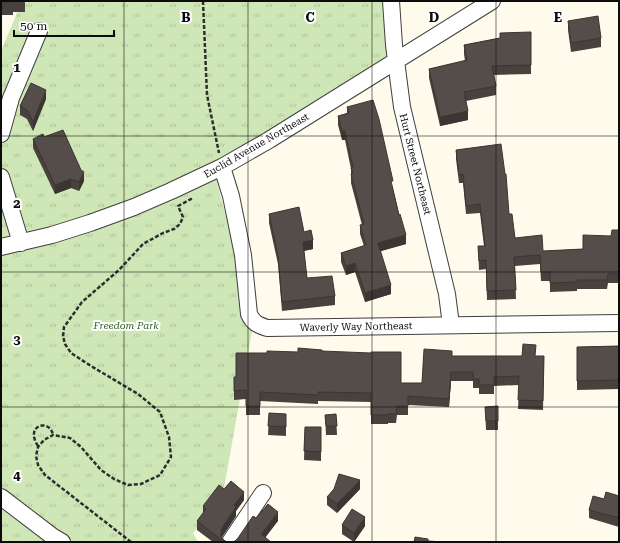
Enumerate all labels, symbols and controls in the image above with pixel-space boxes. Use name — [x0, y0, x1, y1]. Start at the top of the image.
text: B — [181, 10, 191, 25]
text: C — [305, 10, 315, 25]
text: D — [429, 10, 439, 25]
text: E — [554, 10, 562, 25]
scale bar — [14, 12, 114, 38]
text: 50 m — [20, 19, 47, 33]
text: 1 — [13, 60, 21, 75]
street label: Euclid Avenue Northeast — [202, 111, 311, 180]
street label: Hurt Street Northeast — [398, 112, 434, 216]
text: 2 — [13, 196, 21, 211]
park label: Freedom Park — [92, 320, 159, 331]
street label: Waverly Way Northeast — [300, 320, 413, 333]
text: 3 — [13, 332, 21, 347]
text: 4 — [13, 468, 21, 483]

